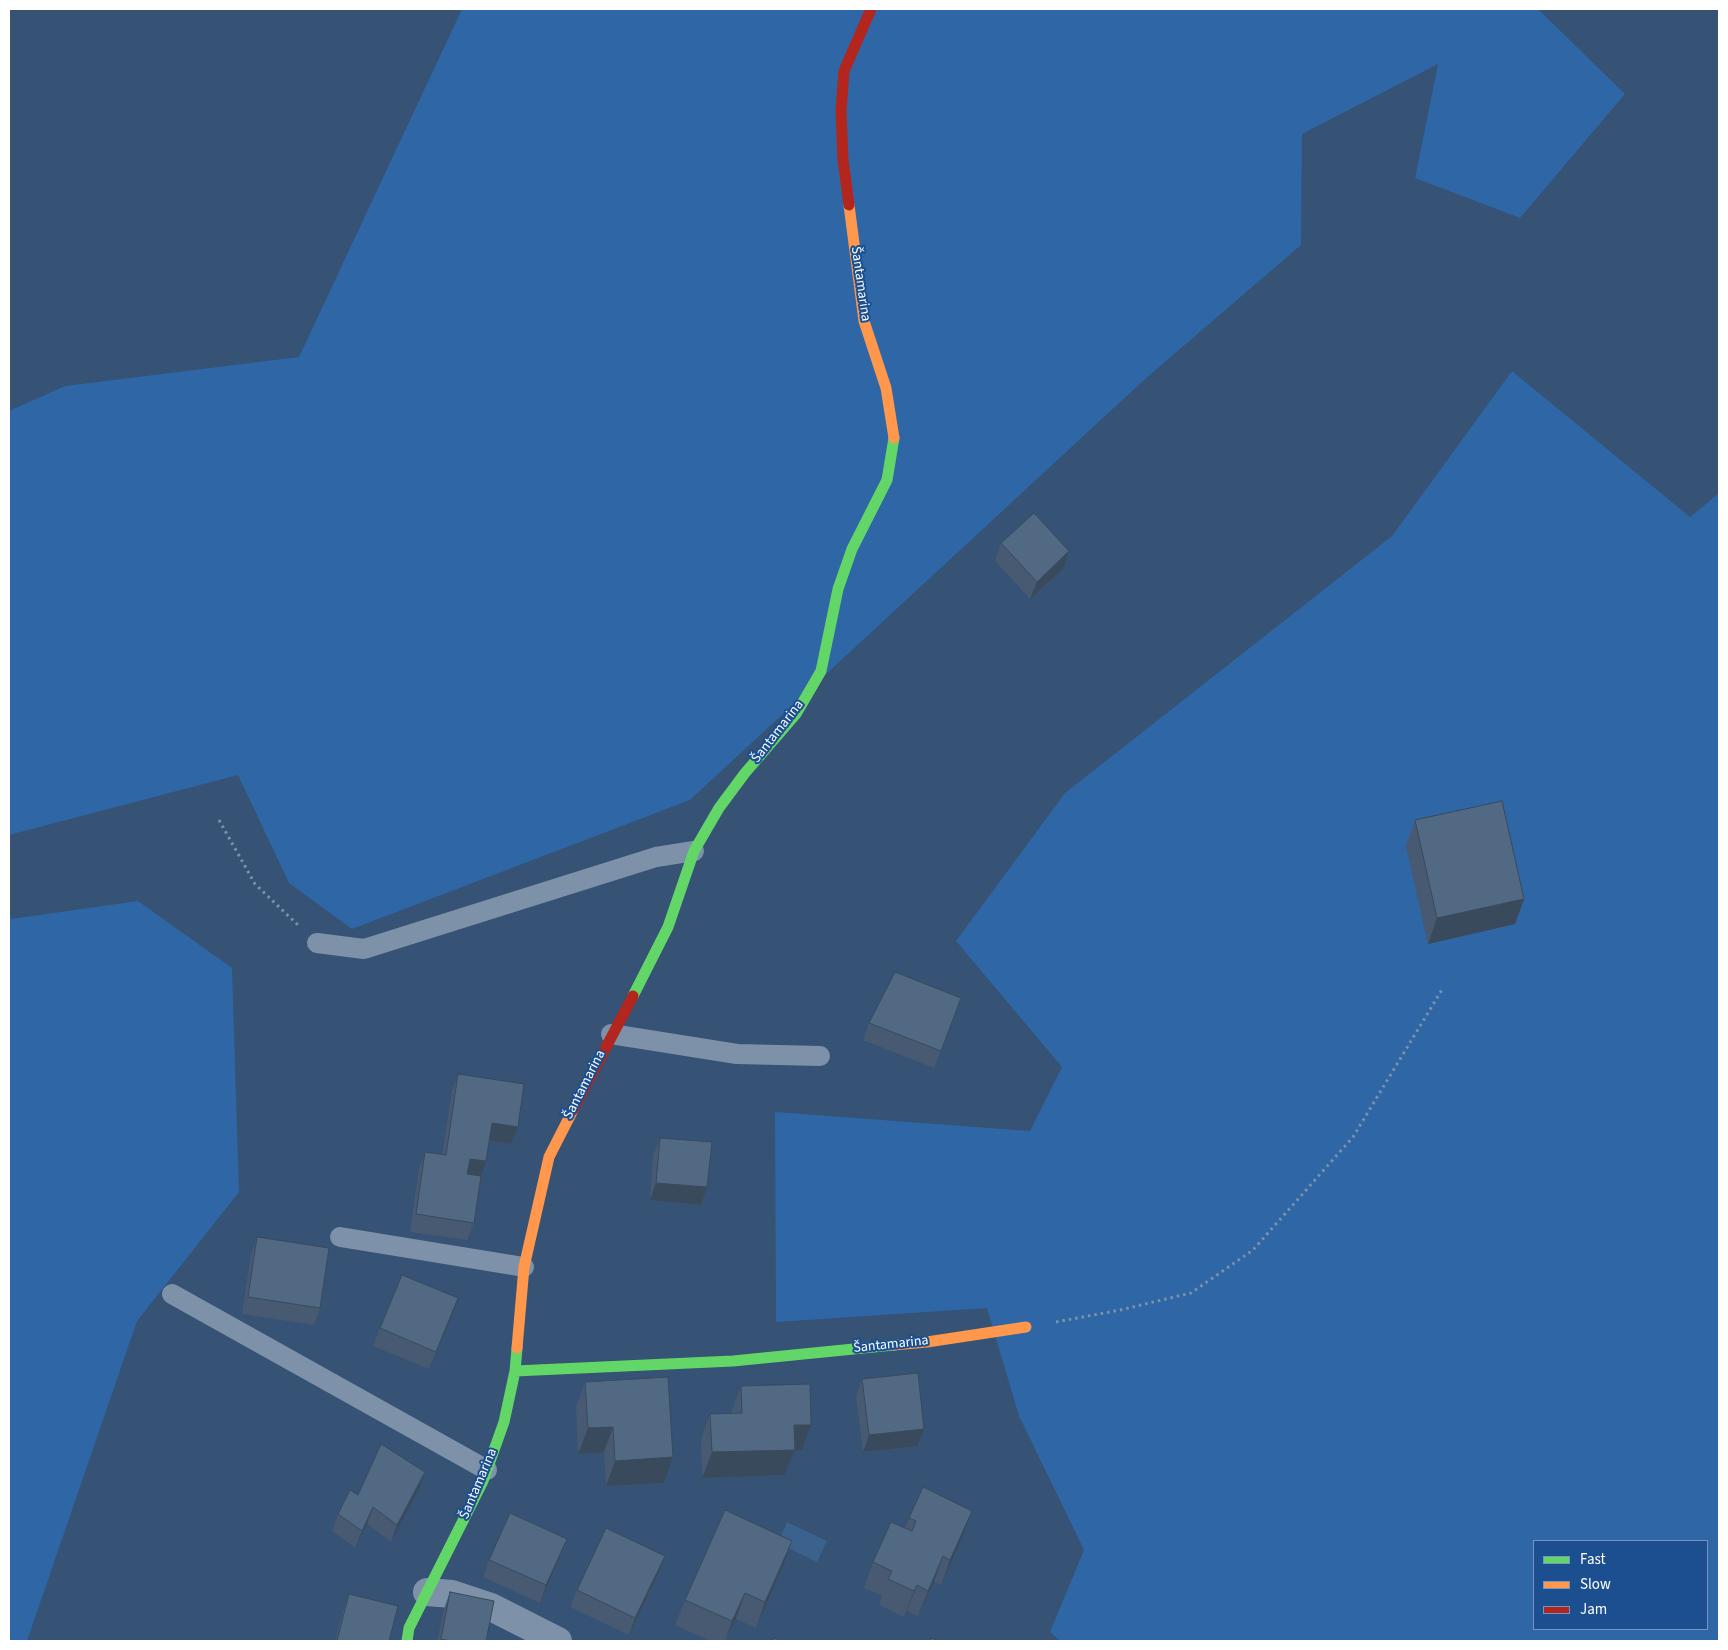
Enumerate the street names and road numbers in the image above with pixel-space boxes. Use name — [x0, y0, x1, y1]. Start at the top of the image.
street label: Šantamarina — [846, 246, 874, 322]
street label: Šantamarina — [748, 697, 808, 767]
street label: Šantamarina — [560, 1048, 610, 1122]
street label: Šantamarina — [853, 1333, 929, 1357]
street label: Šantamarina — [457, 1446, 501, 1522]

